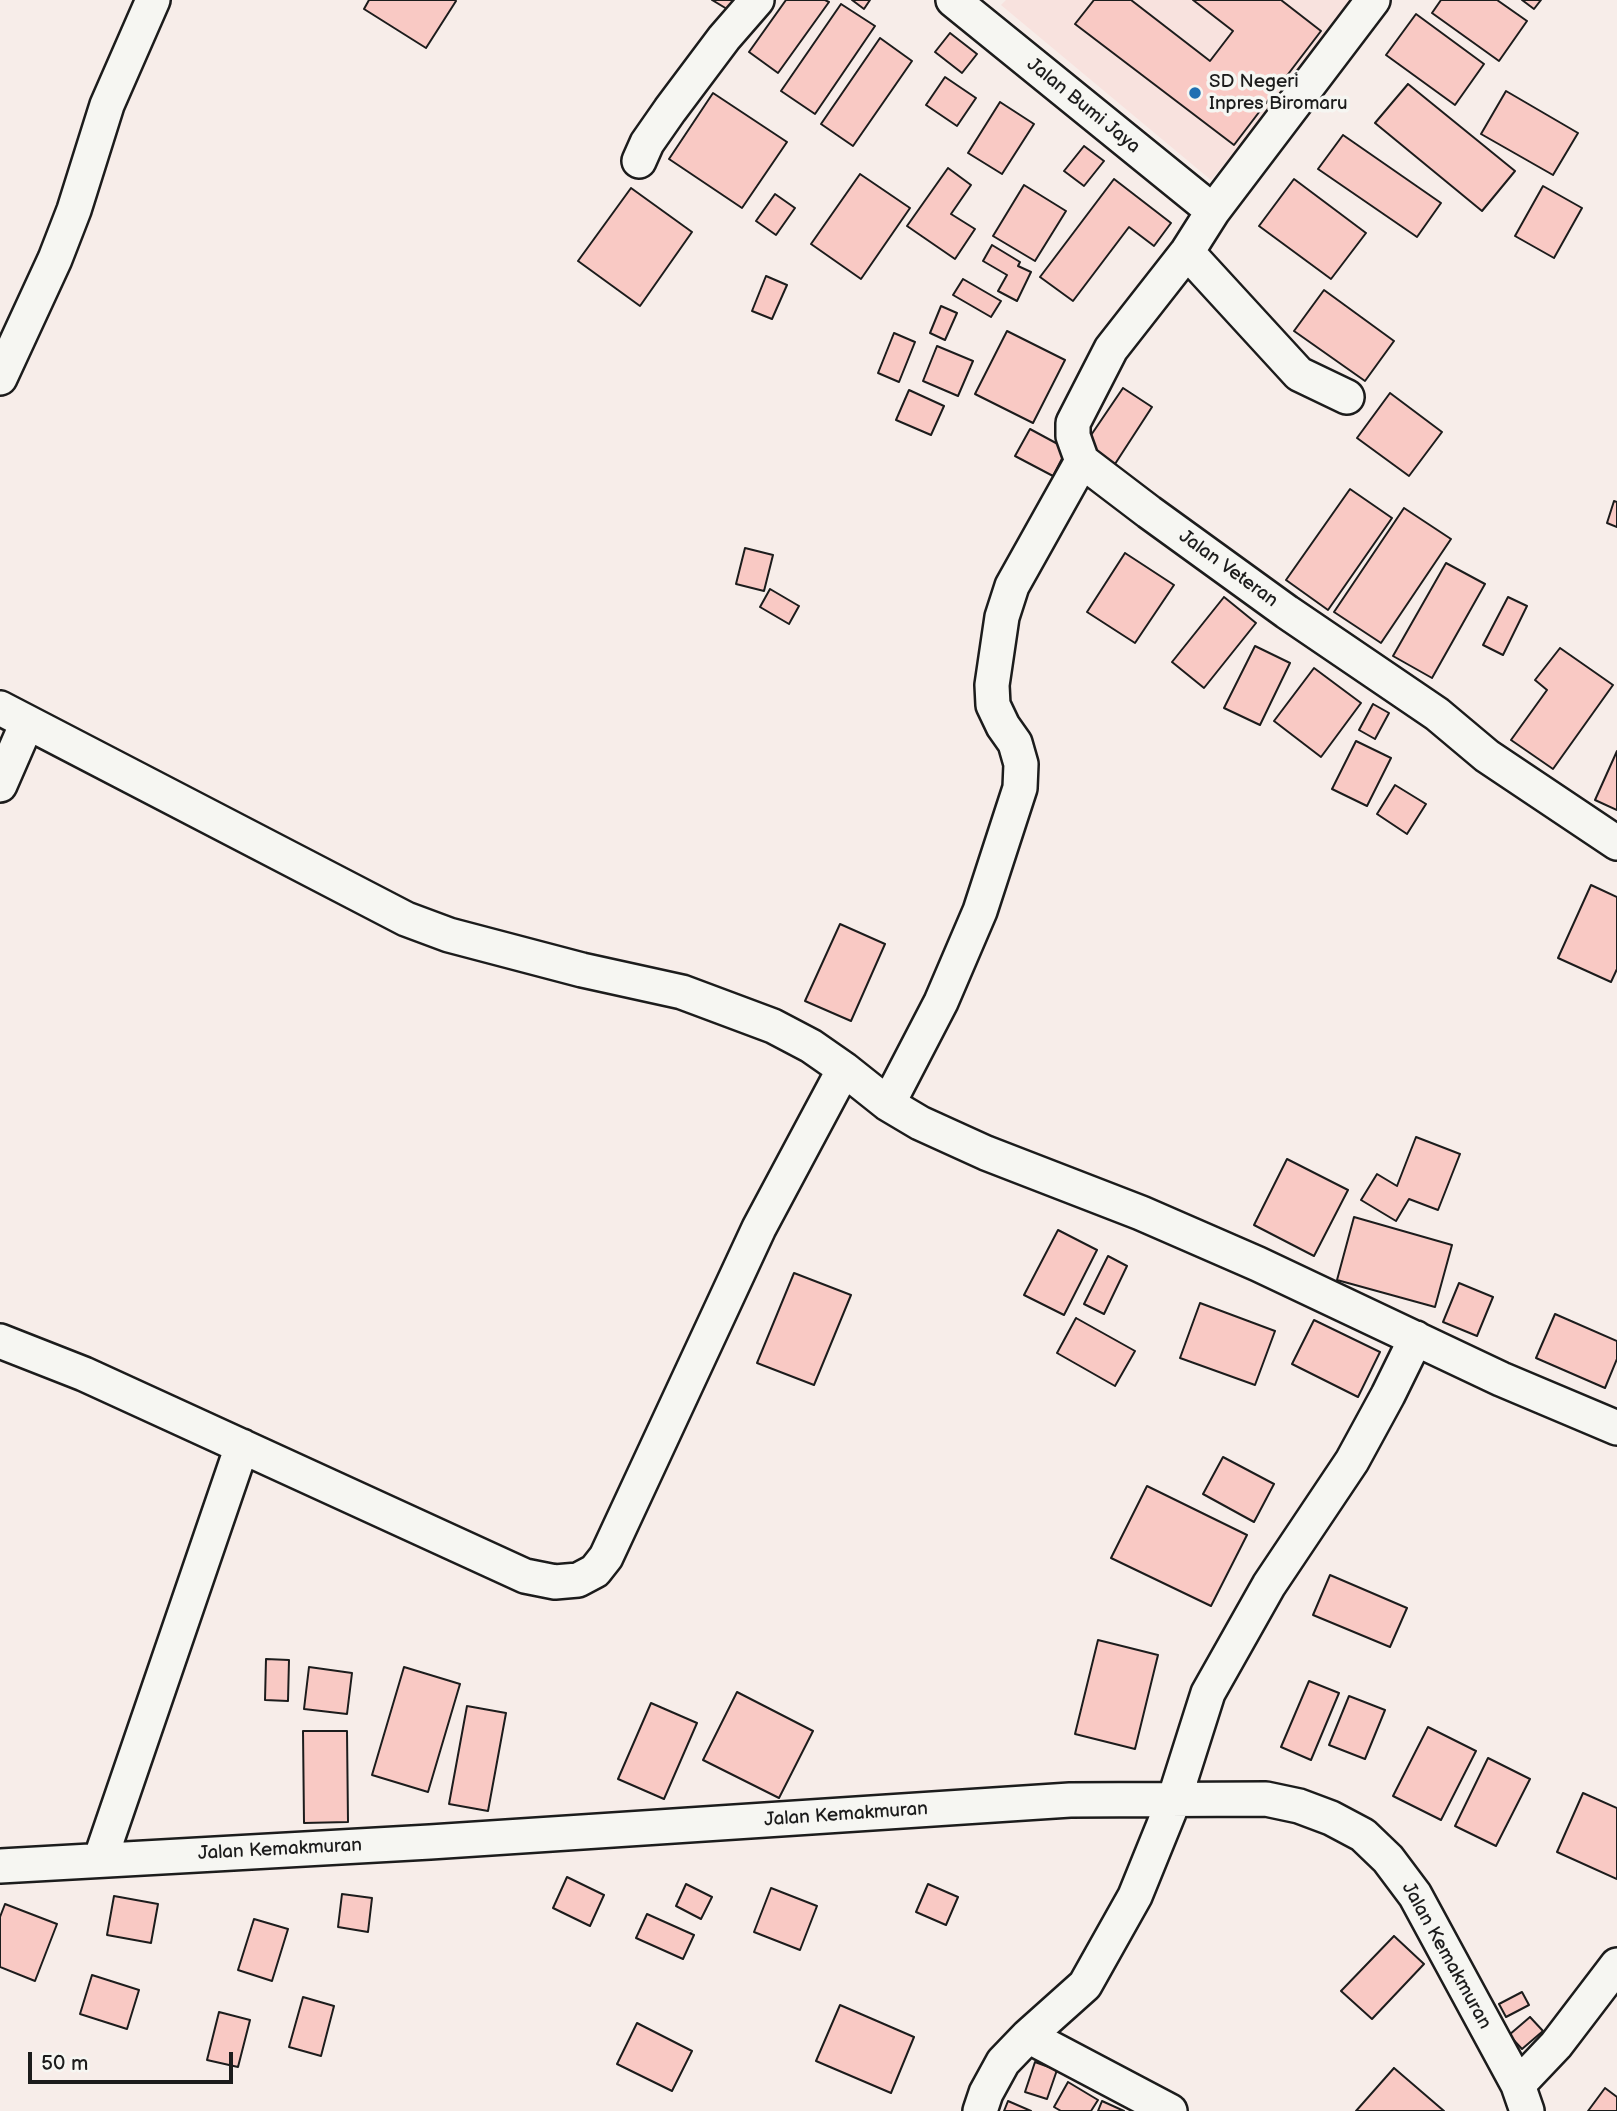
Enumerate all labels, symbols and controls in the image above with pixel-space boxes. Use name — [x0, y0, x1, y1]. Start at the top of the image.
street label: Jalan Bumi Jaya — [1022, 53, 1144, 159]
place label: SD Negeri Inpres Biromaru — [1209, 71, 1348, 115]
marker: SD Negeri Inpres Biromaru — [1187, 85, 1203, 101]
street label: Jalan Veteran — [1174, 525, 1282, 613]
street label: Jalan Kemakmuran — [763, 1798, 929, 1832]
street label: Jalan Kemakmuran — [197, 1834, 363, 1866]
street label: Jalan Kemakmuran — [1396, 1879, 1496, 2033]
scale bar — [32, 2038, 236, 2082]
text: 50 m — [41, 2051, 88, 2076]

